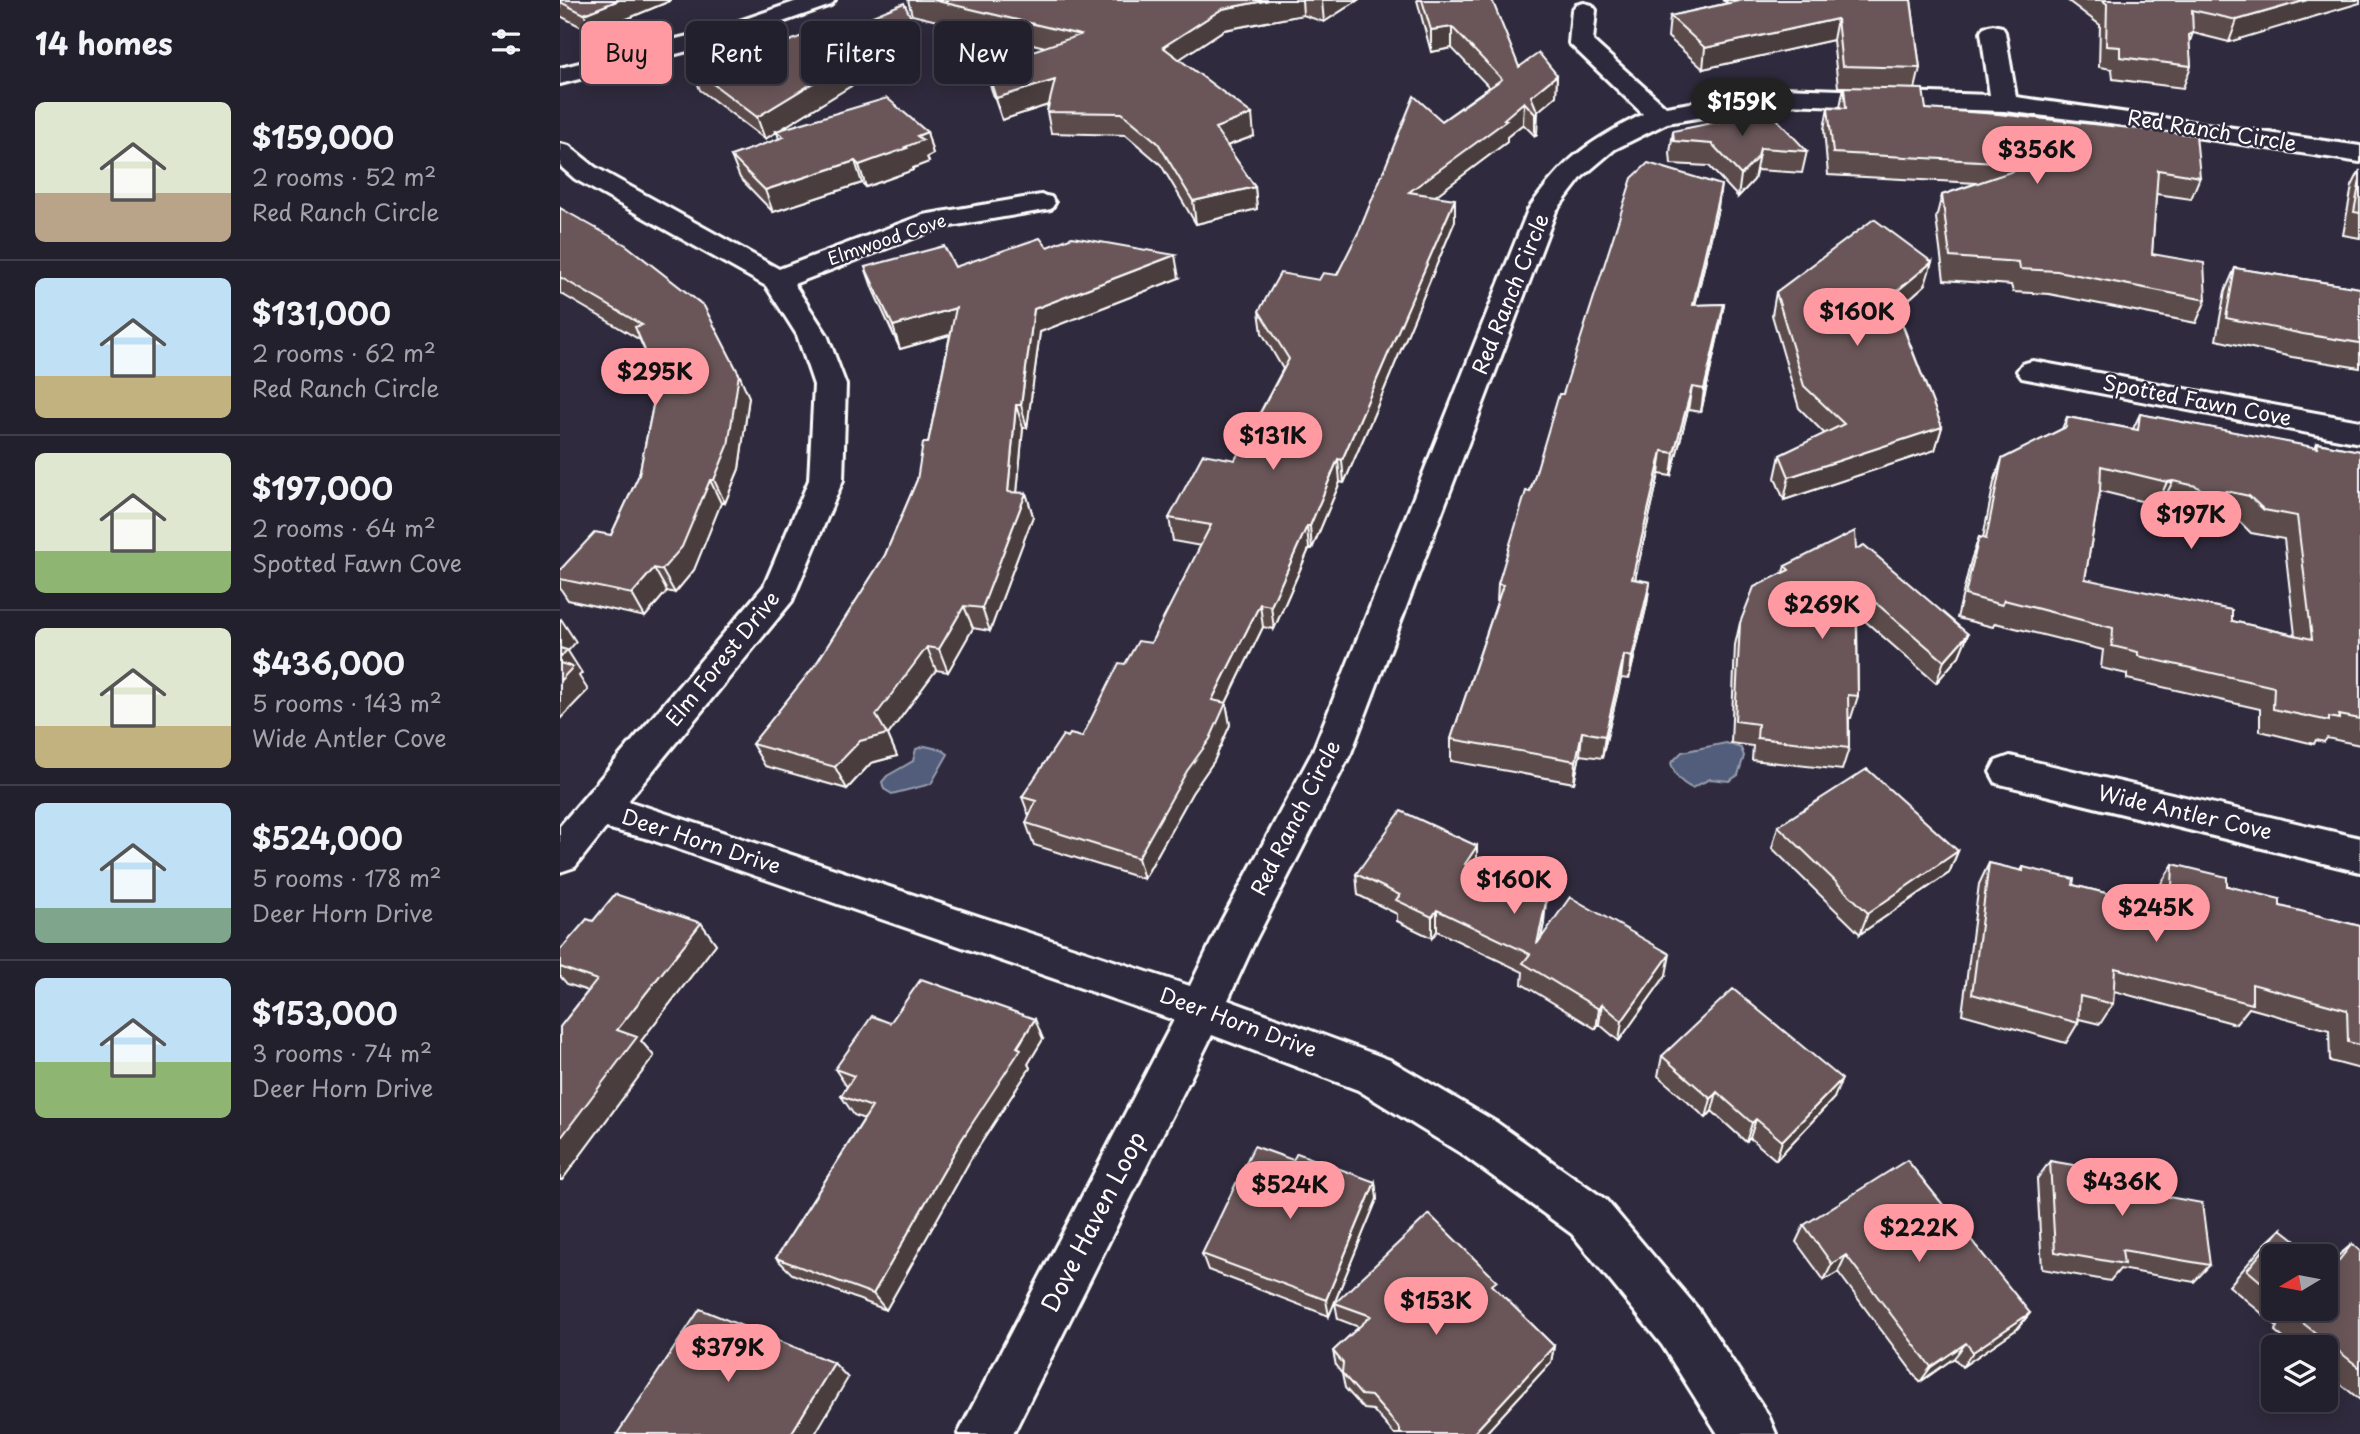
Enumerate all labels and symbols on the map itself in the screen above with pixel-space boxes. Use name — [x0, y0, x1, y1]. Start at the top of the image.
pin: $159K — [1693, 78, 1791, 138]
street label: Red Ranch Circle — [2125, 100, 2299, 158]
pin: $356K — [1988, 127, 2086, 186]
street label: Elmwood Cove — [824, 206, 949, 271]
street label: Red Ranch Circle — [1462, 208, 1556, 379]
pin: $160K — [1808, 288, 1906, 348]
pin: $295K — [606, 348, 704, 408]
street label: Spotted Fawn Cove — [2100, 365, 2295, 433]
pin: $131K — [1224, 412, 1322, 472]
pin: $197K — [2142, 491, 2240, 551]
pin: $269K — [1773, 582, 1871, 641]
street label: Elm Forest Drive — [657, 583, 786, 732]
street label: Red Ranch Circle — [1241, 734, 1347, 901]
street label: Wide Antler Cove — [2095, 775, 2276, 847]
street label: Deer Horn Drive — [618, 799, 785, 881]
pin: $160K — [1465, 856, 1563, 916]
pin: $245K — [2107, 884, 2205, 944]
street label: Deer Horn Drive — [1155, 978, 1322, 1064]
street label: Dove Haven Loop — [1031, 1124, 1153, 1318]
pin: $436K — [2073, 1158, 2171, 1218]
pin: $524K — [1241, 1162, 1339, 1221]
pin: $222K — [1870, 1204, 1968, 1264]
north arrow — [2261, 1244, 2338, 1321]
pin: $153K — [1387, 1278, 1485, 1337]
pin: $379K — [679, 1324, 777, 1384]

